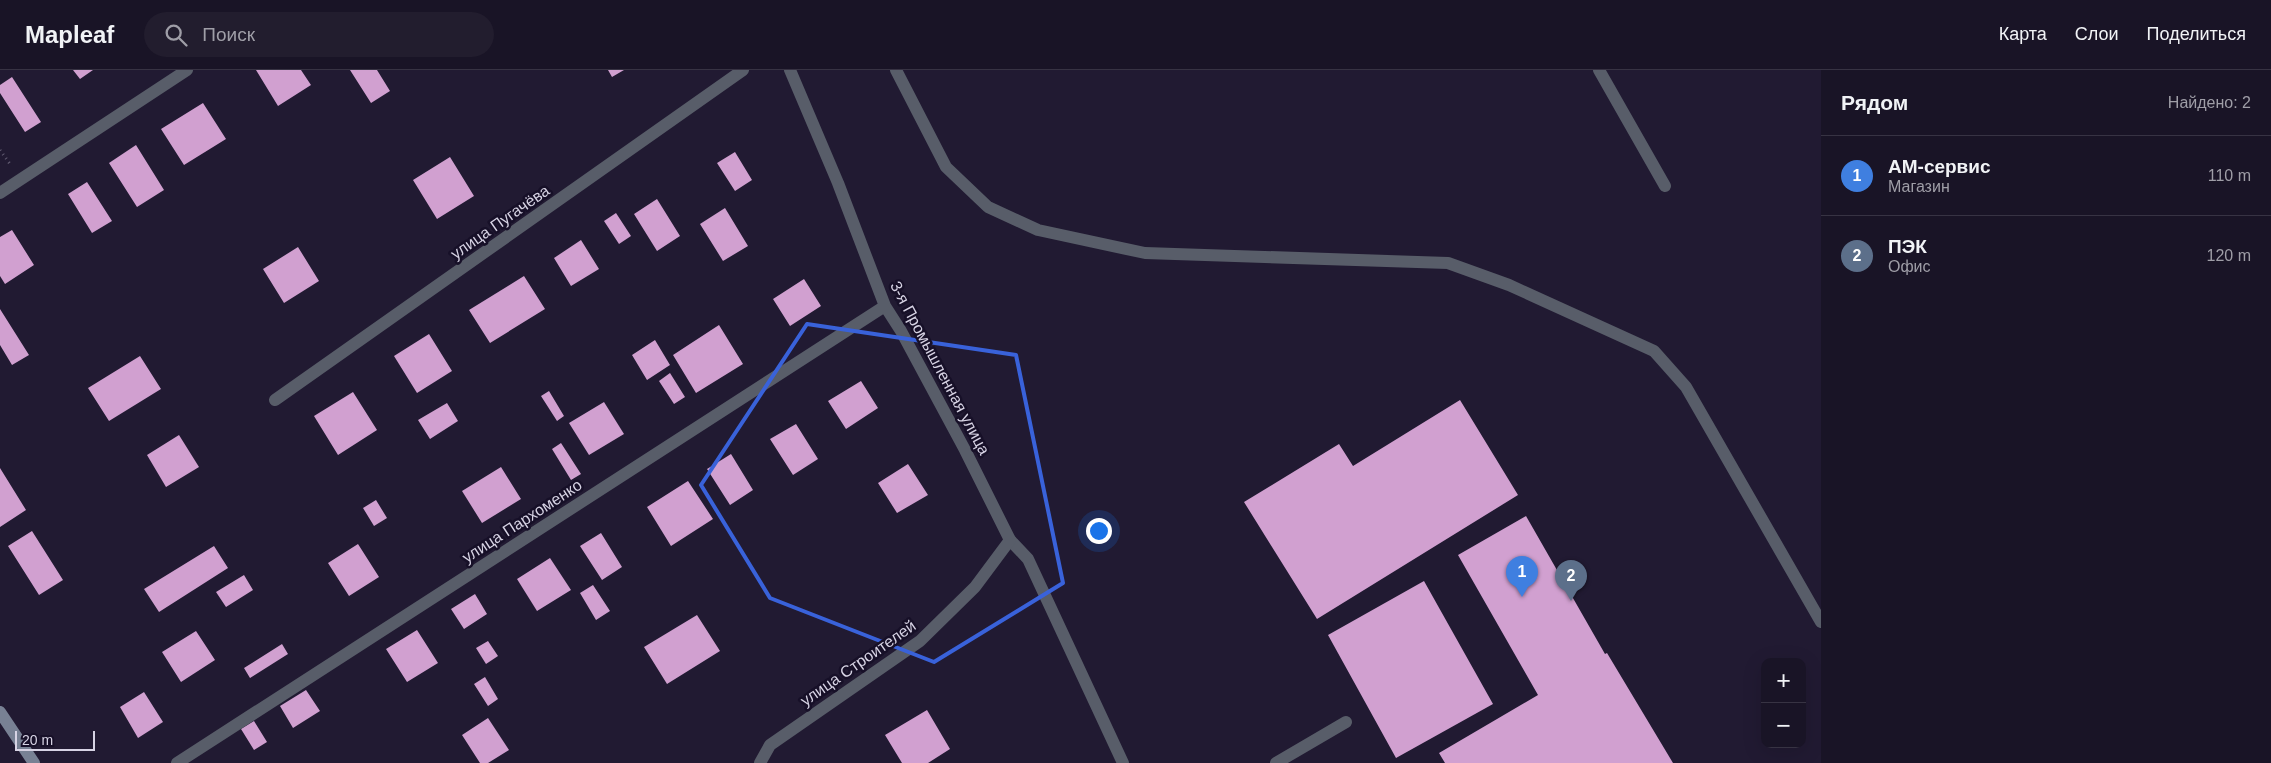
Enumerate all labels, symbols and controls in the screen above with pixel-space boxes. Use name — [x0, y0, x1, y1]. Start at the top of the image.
search box — [144, 12, 494, 57]
text: Mapleaf — [25, 21, 114, 48]
icon: search — [162, 21, 190, 49]
text: Поиск — [202, 24, 255, 45]
text: Карта — [1999, 24, 2047, 44]
text: Слои — [2075, 24, 2119, 44]
text: Поделиться — [2147, 24, 2246, 44]
text: Рядом — [1841, 91, 1908, 114]
text: Найдено: 2 — [2168, 94, 2251, 111]
text: АМ-сервис — [1888, 156, 1991, 177]
text: 1 — [1853, 167, 1861, 184]
text: 110 m — [2208, 167, 2251, 184]
text: Магазин — [1888, 178, 1950, 195]
street label: улица Пугачёва — [447, 182, 553, 262]
text: ПЭК — [1888, 236, 1927, 257]
text: 2 — [1853, 247, 1861, 264]
text: 120 m — [2207, 247, 2251, 264]
text: Офис — [1888, 258, 1931, 275]
street label: 3-я Промышленная улица — [887, 278, 993, 458]
street label: улица Пархоменко — [459, 476, 585, 566]
your location — [1086, 518, 1112, 544]
pin: 1 — [1506, 556, 1538, 597]
pin: 2 — [1555, 560, 1587, 601]
street label: улица Строителей — [797, 617, 919, 709]
map controls — [1761, 658, 1806, 748]
button: + — [1761, 658, 1806, 703]
button: − — [1761, 703, 1806, 748]
scale bar — [15, 728, 95, 751]
text: 20 m — [22, 732, 53, 748]

